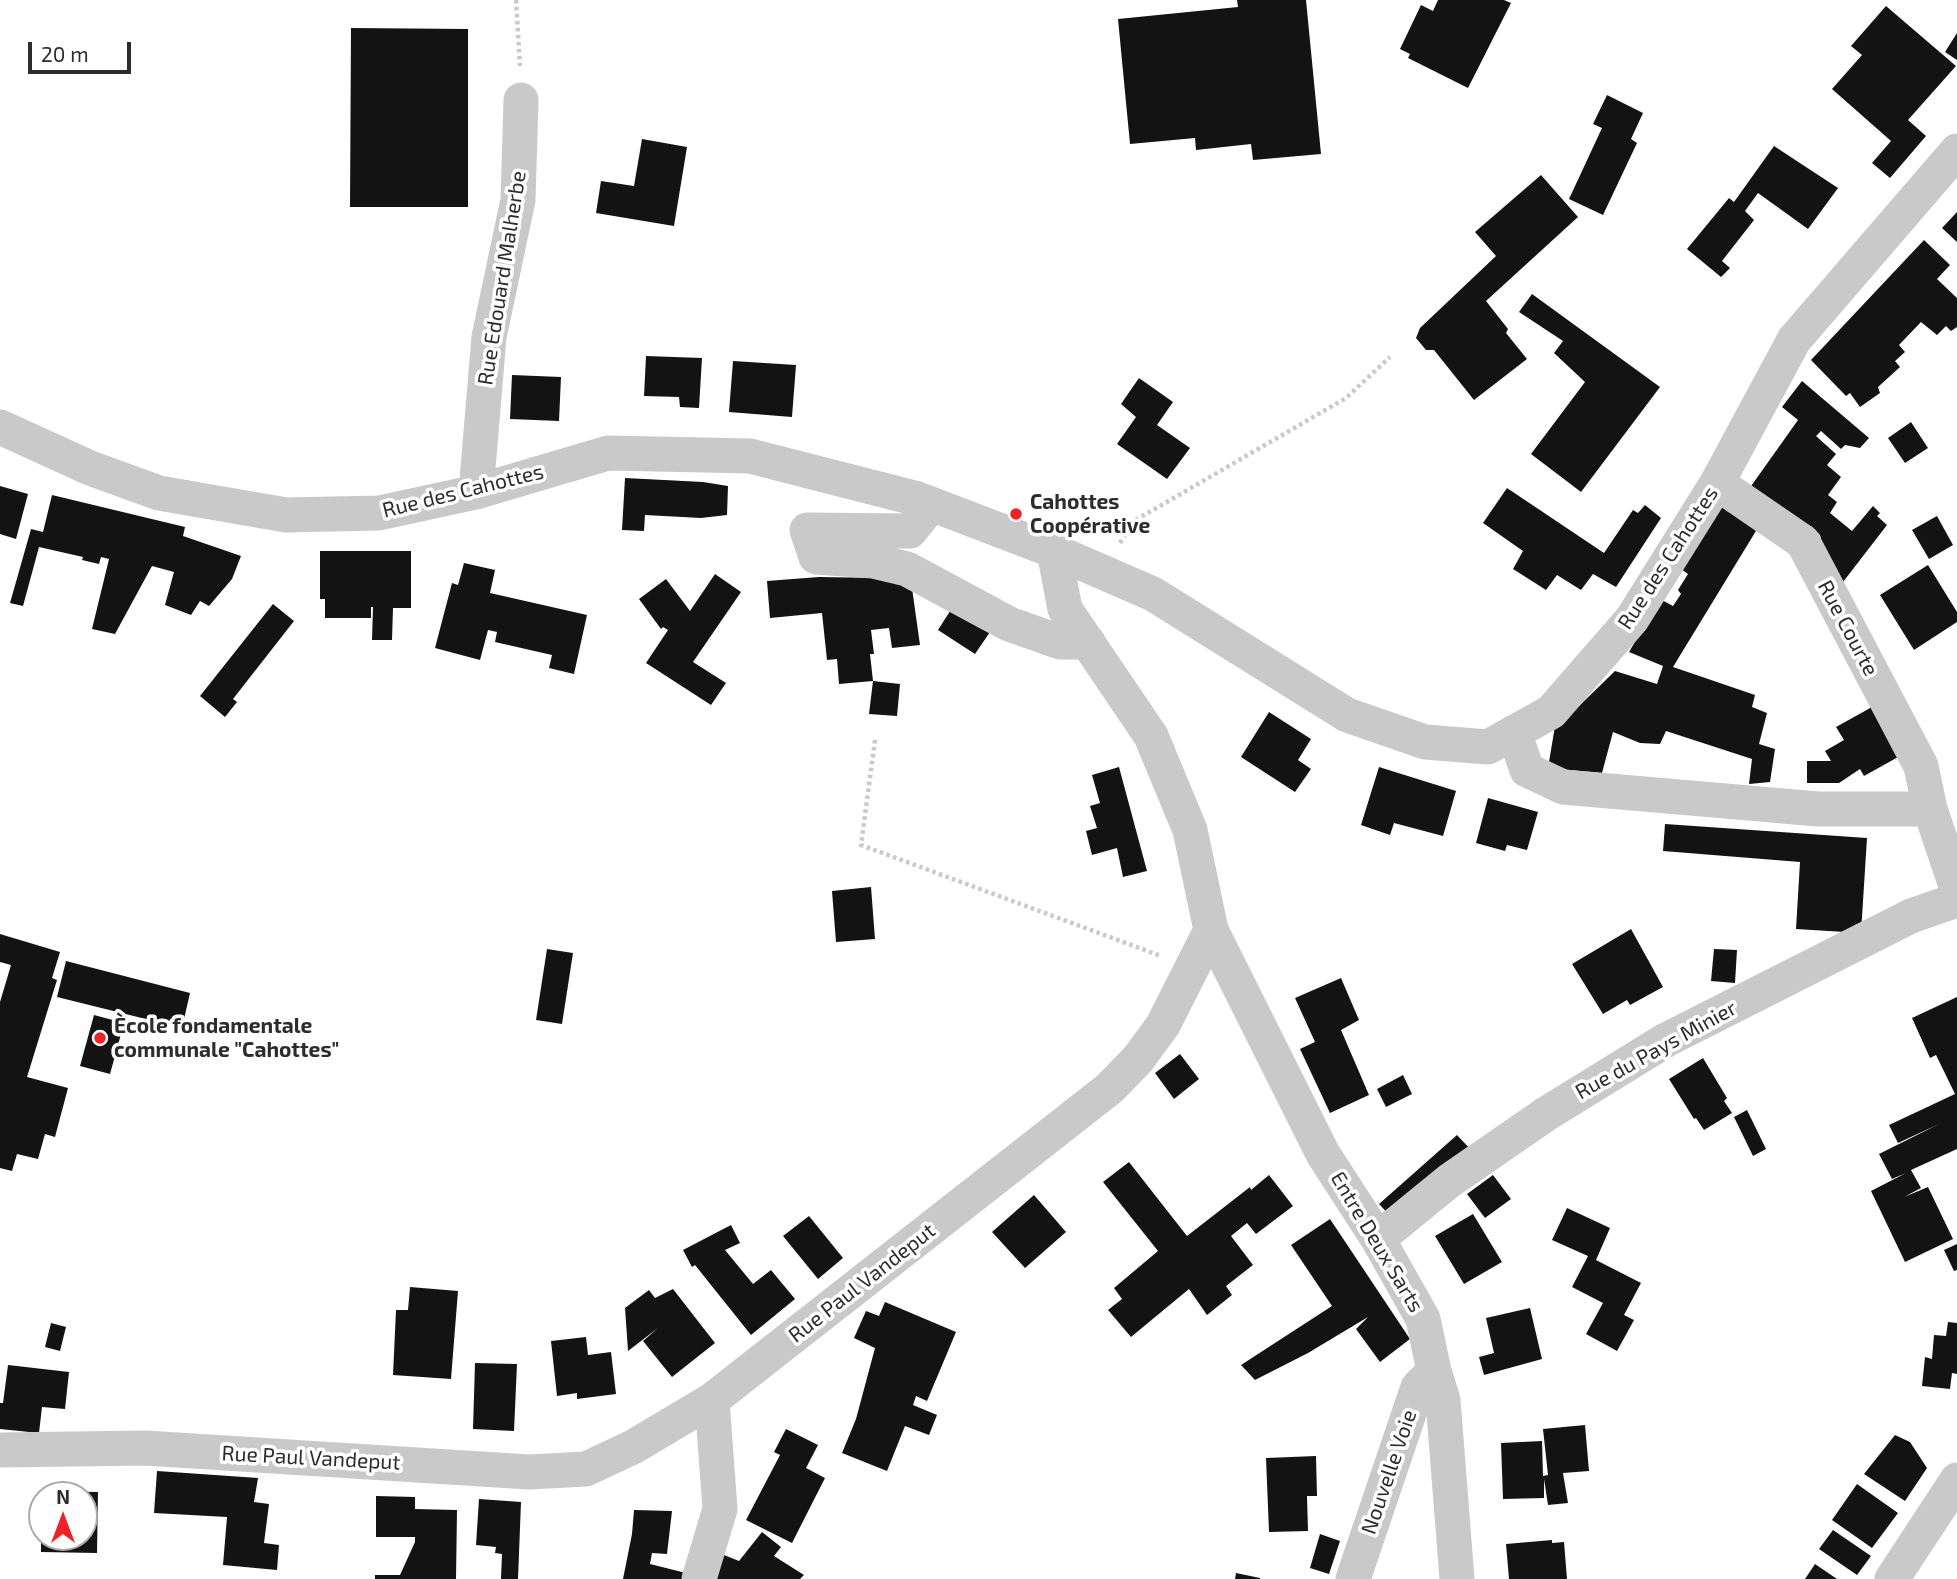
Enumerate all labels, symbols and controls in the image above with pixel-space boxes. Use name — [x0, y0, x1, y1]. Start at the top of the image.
scale bar — [32, 28, 135, 72]
text: 20 m — [41, 41, 89, 66]
street label: Rue Edouard Malherbe — [473, 169, 531, 387]
street label: Rue des Cahottes — [380, 459, 546, 523]
street label: Rue des Cahottes — [1612, 482, 1724, 634]
place label: Cahottes Coopérative — [1030, 489, 1150, 539]
marker: Cahottes Coopérative — [1008, 506, 1024, 522]
street label: Rue Courte — [1812, 576, 1884, 680]
street label: Rue du Pays Minier — [1571, 995, 1741, 1105]
place label: Ècole fondamentale communale "Cahottes" — [114, 1013, 339, 1063]
marker: Ècole fondamentale communale "Cahottes" — [92, 1030, 108, 1046]
street label: Entre Deux Sarts — [1325, 1167, 1429, 1317]
street label: Rue Paul Vandeput — [784, 1218, 940, 1348]
street label: Nouvelle Voie — [1356, 1407, 1422, 1537]
street label: Rue Paul Vandeput — [221, 1441, 401, 1475]
north arrow — [28, 1481, 98, 1551]
text: N — [56, 1485, 70, 1508]

